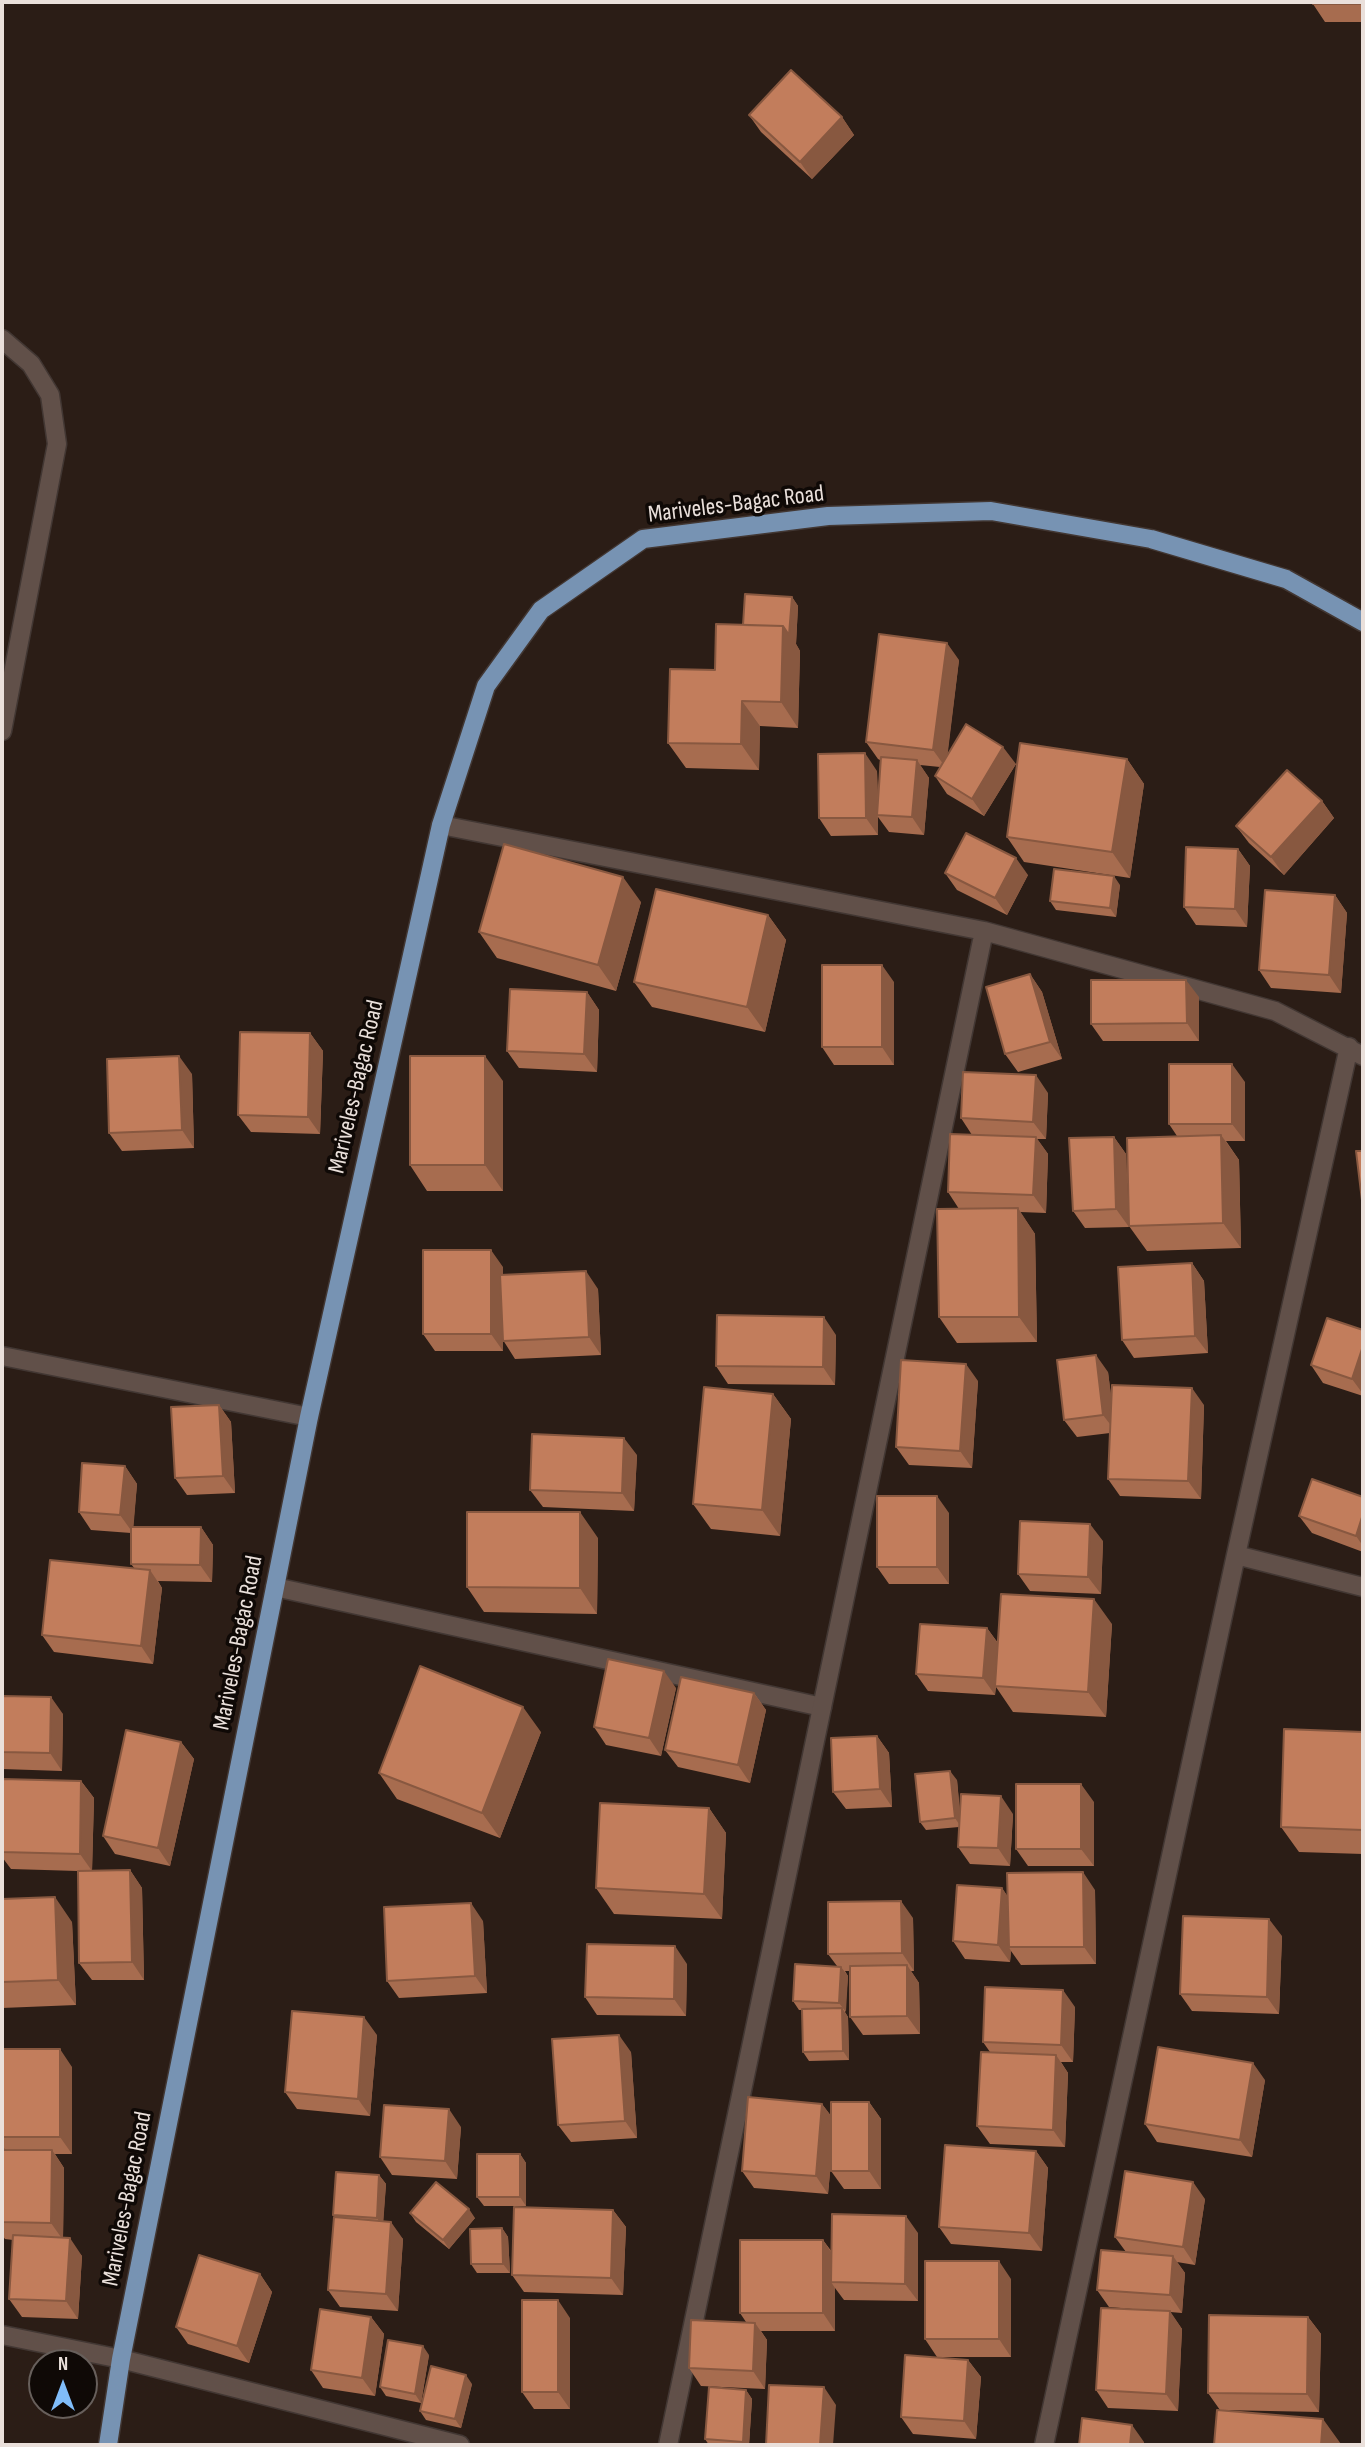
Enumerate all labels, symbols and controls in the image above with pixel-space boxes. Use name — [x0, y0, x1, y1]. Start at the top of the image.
street label: Mariveles-Bagac Road — [646, 480, 826, 530]
street label: Mariveles-Bagac Road — [323, 998, 391, 1176]
street label: Mariveles-Bagac Road — [208, 1553, 270, 1733]
street label: Mariveles-Bagac Road — [97, 2109, 159, 2289]
north arrow — [28, 2349, 98, 2419]
text: N — [58, 2353, 68, 2376]

